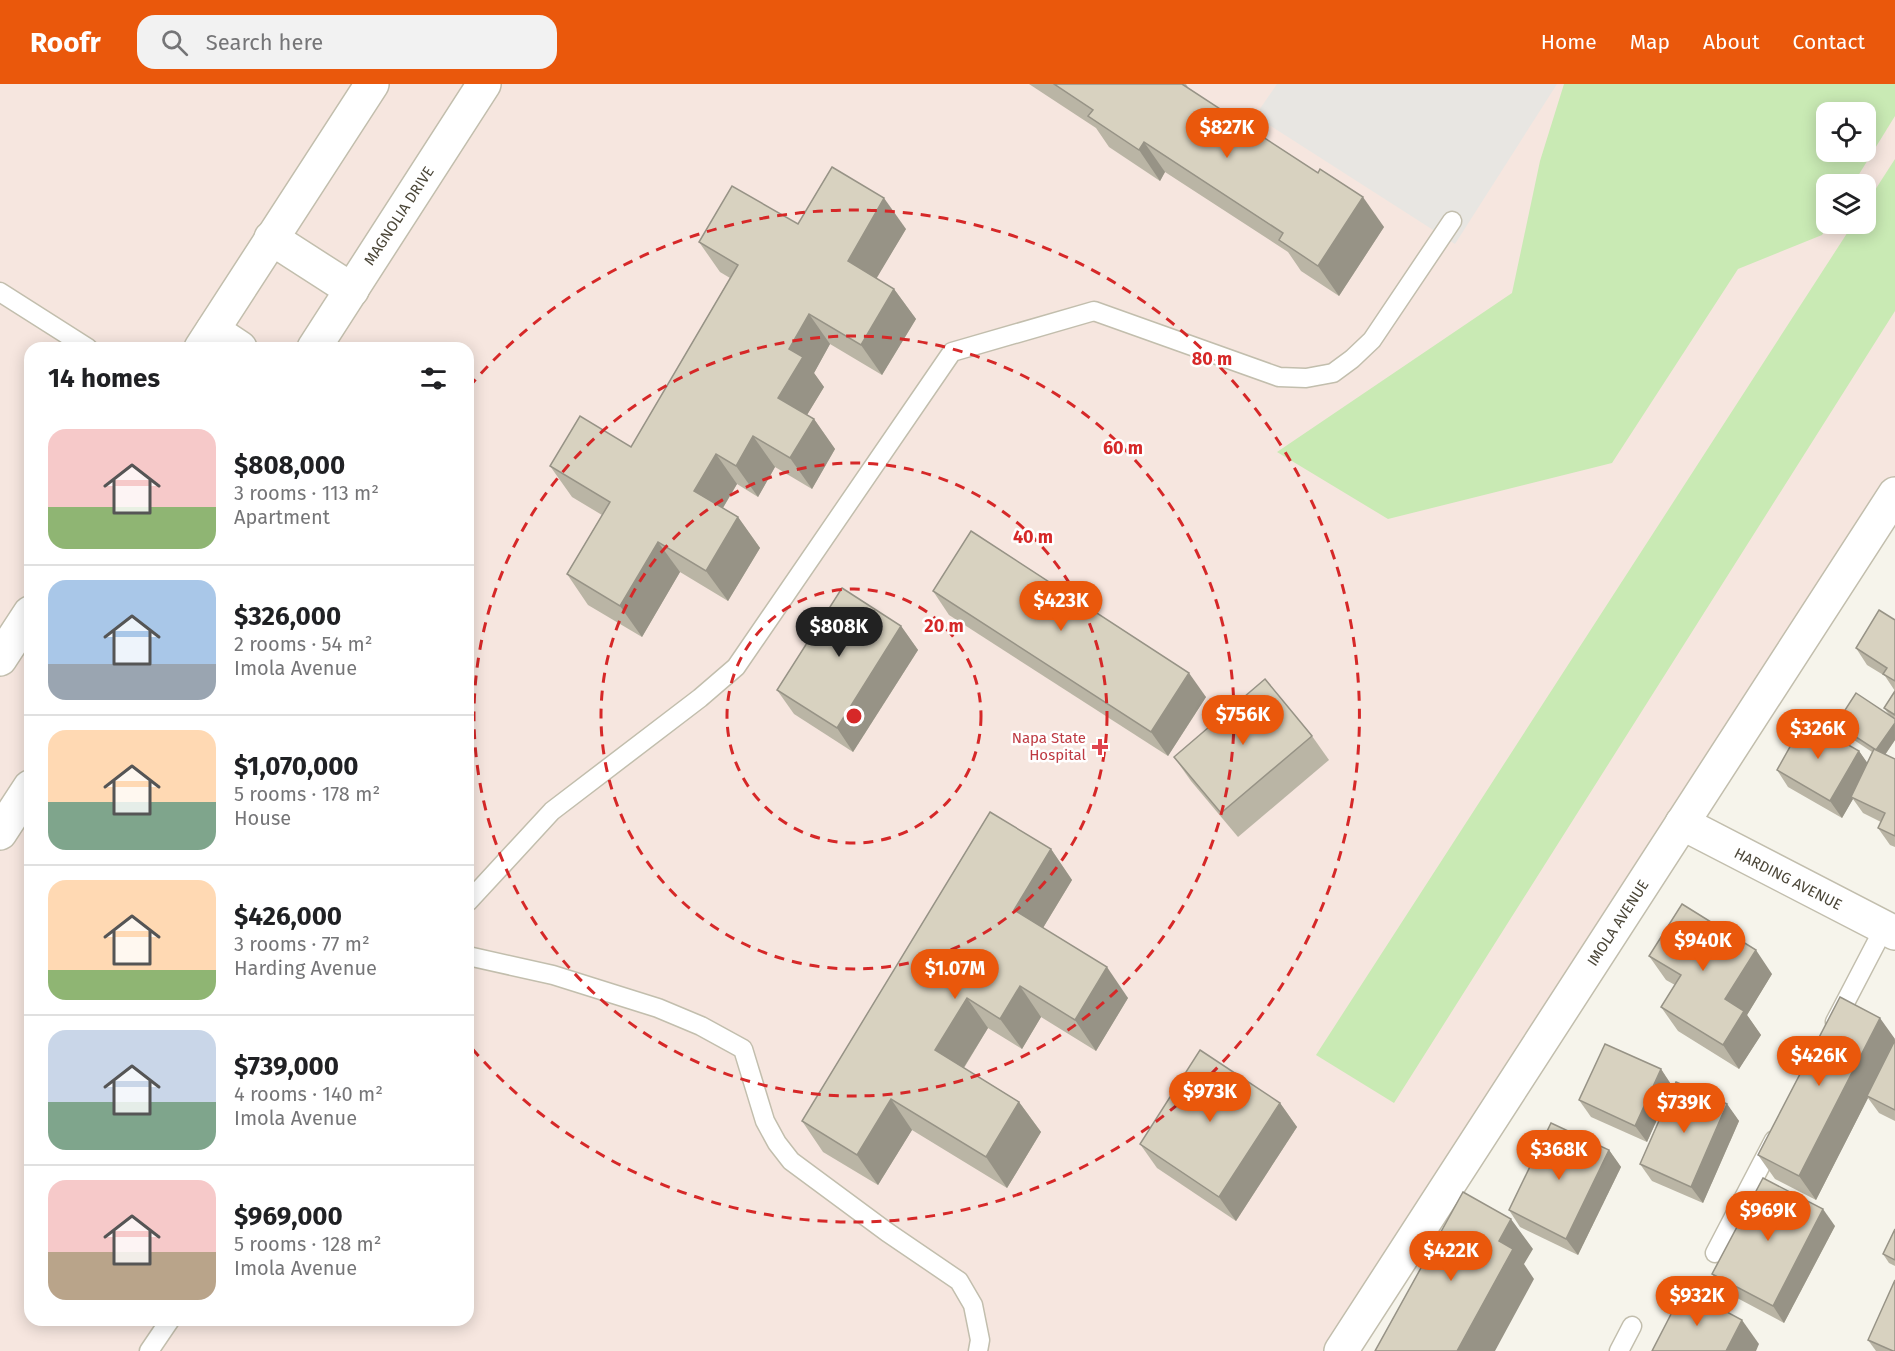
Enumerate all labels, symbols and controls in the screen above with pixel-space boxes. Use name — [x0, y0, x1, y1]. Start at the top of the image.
search box — [137, 15, 557, 69]
text: Roofr — [30, 26, 101, 59]
icon: search — [158, 26, 191, 59]
text: Search here — [206, 29, 323, 56]
text: Home — [1541, 29, 1597, 55]
text: Map — [1630, 29, 1670, 55]
text: About — [1703, 29, 1760, 55]
text: Contact — [1793, 29, 1865, 55]
map controls — [1816, 102, 1876, 234]
button: locate — [1816, 102, 1876, 162]
pin: $827K — [1185, 108, 1269, 159]
text: $827K — [1200, 115, 1254, 139]
street label: MAGNOLIA DRIVE — [360, 163, 438, 269]
button: layers — [1816, 174, 1876, 234]
text: 80 m — [1192, 348, 1232, 370]
icon: filters — [417, 362, 450, 395]
text: 14 homes — [48, 363, 160, 394]
text: 60 m — [1103, 437, 1143, 459]
text: $808,000 — [234, 450, 345, 481]
icon: home — [96, 453, 168, 525]
text: 3 rooms · 113 m² — [234, 481, 379, 505]
text: Apartment — [234, 505, 330, 529]
text: 40 m — [1013, 526, 1053, 548]
pin: $423K — [1019, 581, 1103, 632]
text: $423K — [1033, 588, 1089, 612]
text: $326,000 — [234, 601, 341, 632]
icon: home — [96, 604, 168, 676]
pin: $808K — [797, 607, 881, 658]
text: $808K — [810, 614, 868, 638]
text: 20 m — [924, 615, 964, 637]
text: 2 rooms · 54 m² — [234, 632, 373, 656]
text: Imola Avenue — [234, 656, 357, 680]
pin: $756K — [1201, 695, 1285, 746]
text: $756K — [1216, 702, 1270, 726]
centre of rings — [844, 706, 864, 726]
pin: $326K — [1776, 709, 1860, 760]
text: $326K — [1790, 716, 1846, 740]
place label: Napa State Hospital — [1012, 729, 1087, 764]
marker: Napa State Hospital — [1091, 738, 1109, 756]
text: $1,070,000 — [234, 751, 359, 782]
icon: home — [96, 754, 168, 826]
text: 5 rooms · 178 m² — [234, 782, 380, 806]
text: House — [234, 806, 291, 830]
street label: HARDING AVENUE — [1731, 844, 1845, 914]
street label: IMOLA AVENUE — [1583, 876, 1653, 970]
text: $426,000 — [234, 901, 342, 932]
icon: home — [96, 904, 168, 976]
pin: $940K — [1661, 921, 1745, 972]
text: $940K — [1674, 928, 1732, 952]
text: 3 rooms · 77 m² — [234, 932, 370, 956]
pin: $1.07M — [906, 949, 1004, 1000]
text: Harding Avenue — [234, 956, 377, 980]
text: $1.07M — [925, 956, 985, 980]
pin: $426K — [1777, 1036, 1861, 1087]
text: $426K — [1791, 1043, 1847, 1067]
text: $739,000 — [234, 1051, 339, 1082]
icon: home — [96, 1054, 168, 1126]
pin: $973K — [1168, 1072, 1252, 1123]
text: $973K — [1183, 1079, 1237, 1103]
text: 4 rooms · 140 m² — [234, 1082, 383, 1106]
pin: $739K — [1642, 1083, 1726, 1134]
text: $739K — [1657, 1090, 1711, 1114]
text: Imola Avenue — [234, 1106, 357, 1130]
pin: $368K — [1517, 1130, 1601, 1181]
text: $368K — [1531, 1137, 1587, 1161]
pin: $969K — [1726, 1191, 1810, 1242]
text: $969K — [1740, 1198, 1796, 1222]
text: $969,000 — [234, 1201, 343, 1232]
icon: home — [96, 1204, 168, 1276]
pin: $422K — [1409, 1231, 1493, 1282]
text: 5 rooms · 128 m² — [234, 1232, 382, 1256]
text: $422K — [1423, 1238, 1479, 1262]
text: Imola Avenue — [234, 1256, 357, 1280]
pin: $932K — [1655, 1276, 1739, 1327]
text: $932K — [1670, 1283, 1724, 1307]

